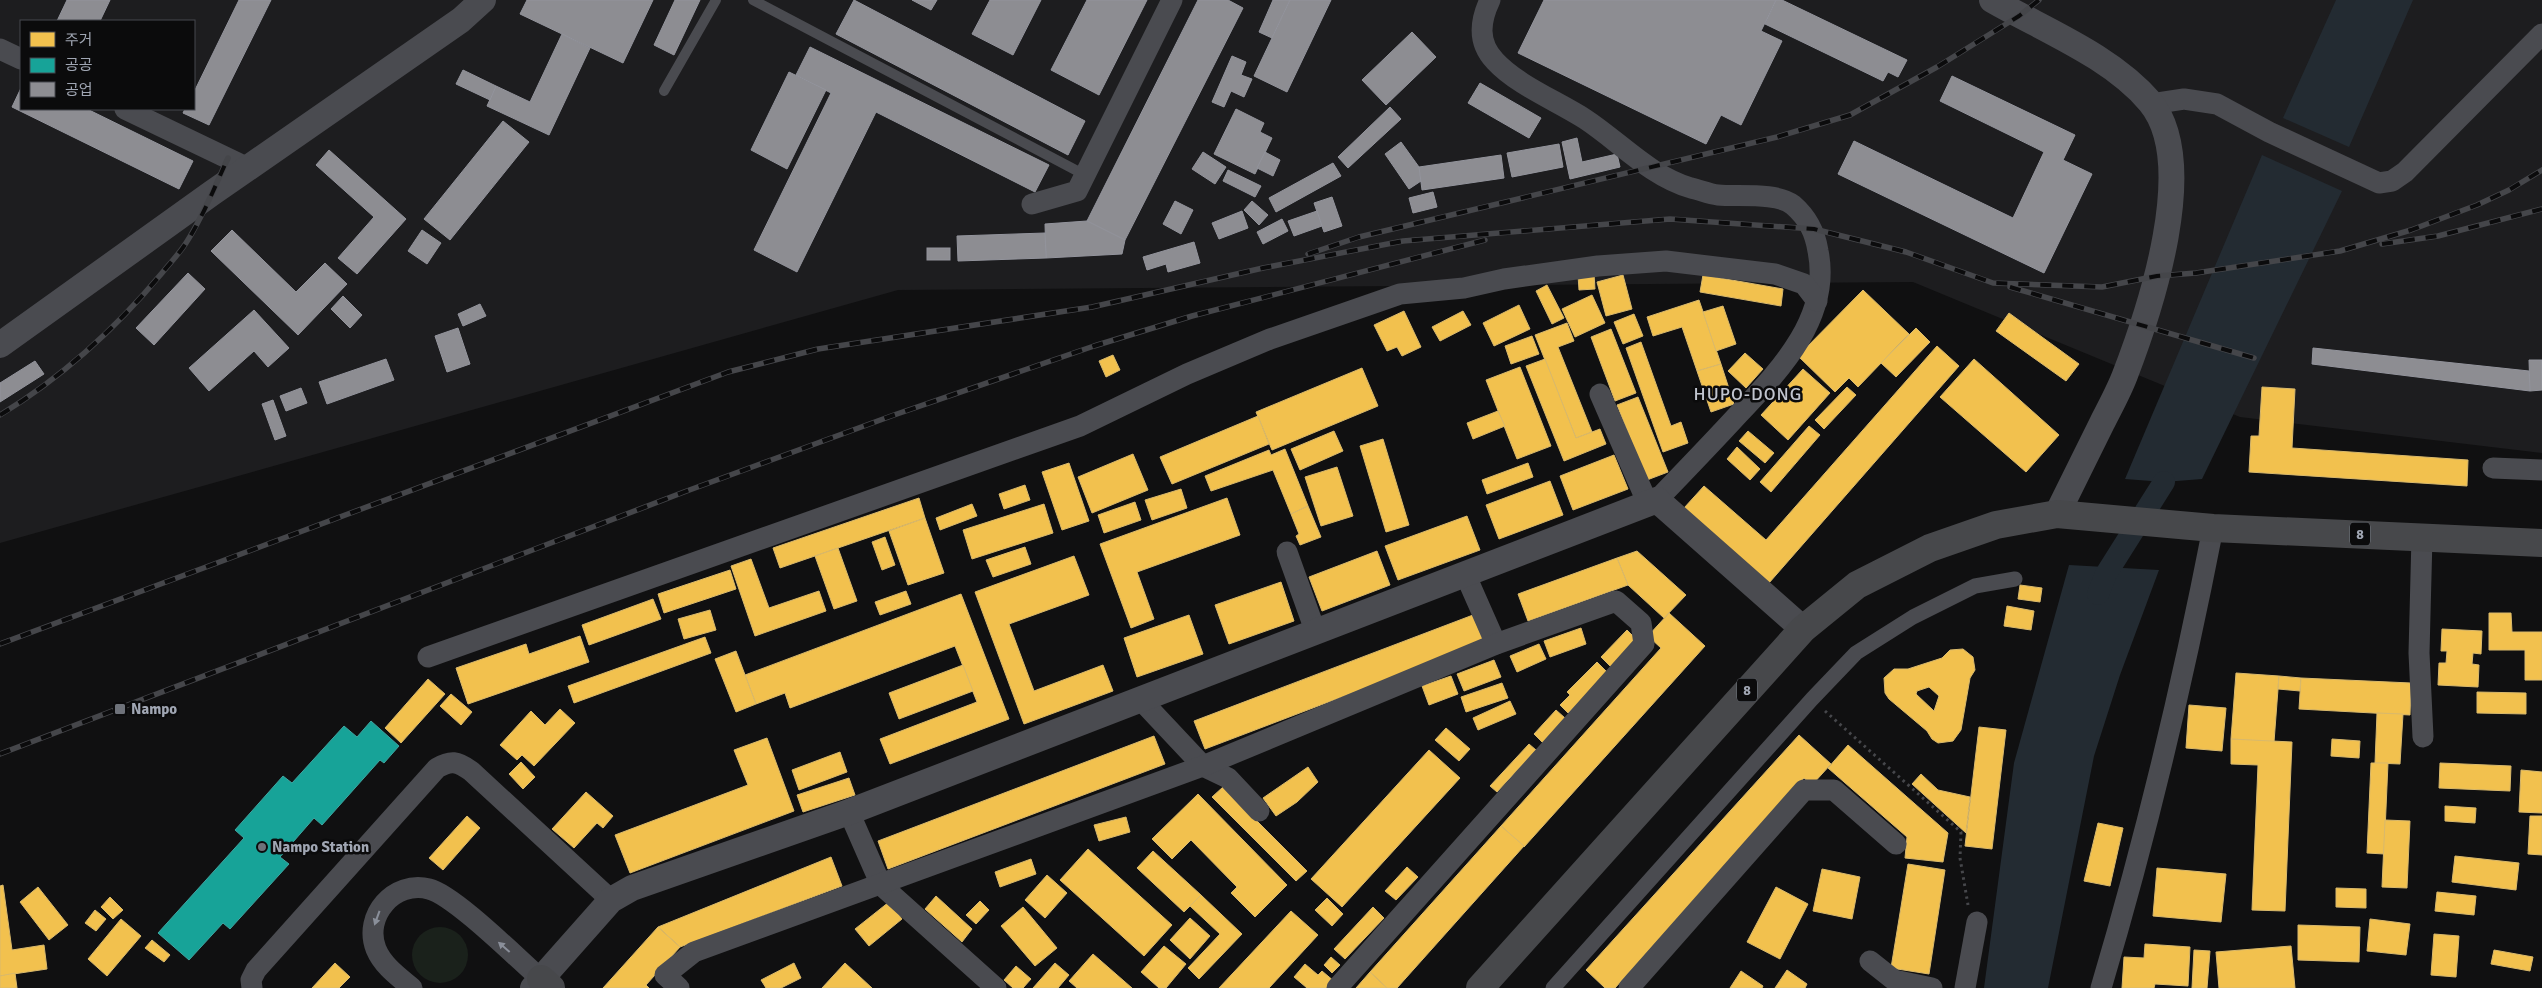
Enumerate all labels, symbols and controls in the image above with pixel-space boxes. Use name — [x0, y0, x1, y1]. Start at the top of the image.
legend — [20, 20, 195, 110]
text: 주거 — [65, 31, 93, 49]
text: 공공 — [65, 56, 93, 74]
text: 공업 — [65, 81, 93, 99]
district label: HUPO-DONG — [1694, 383, 1802, 405]
road number: 8 — [2350, 522, 2370, 546]
road number: 8 — [1737, 678, 1757, 702]
place label: Nampo — [131, 700, 177, 718]
marker: Nampo — [113, 702, 127, 716]
place label: Nampo Station — [272, 838, 369, 856]
marker: Nampo Station — [256, 841, 268, 853]
one-way arrow — [373, 911, 381, 926]
one-way arrow — [499, 941, 511, 953]

